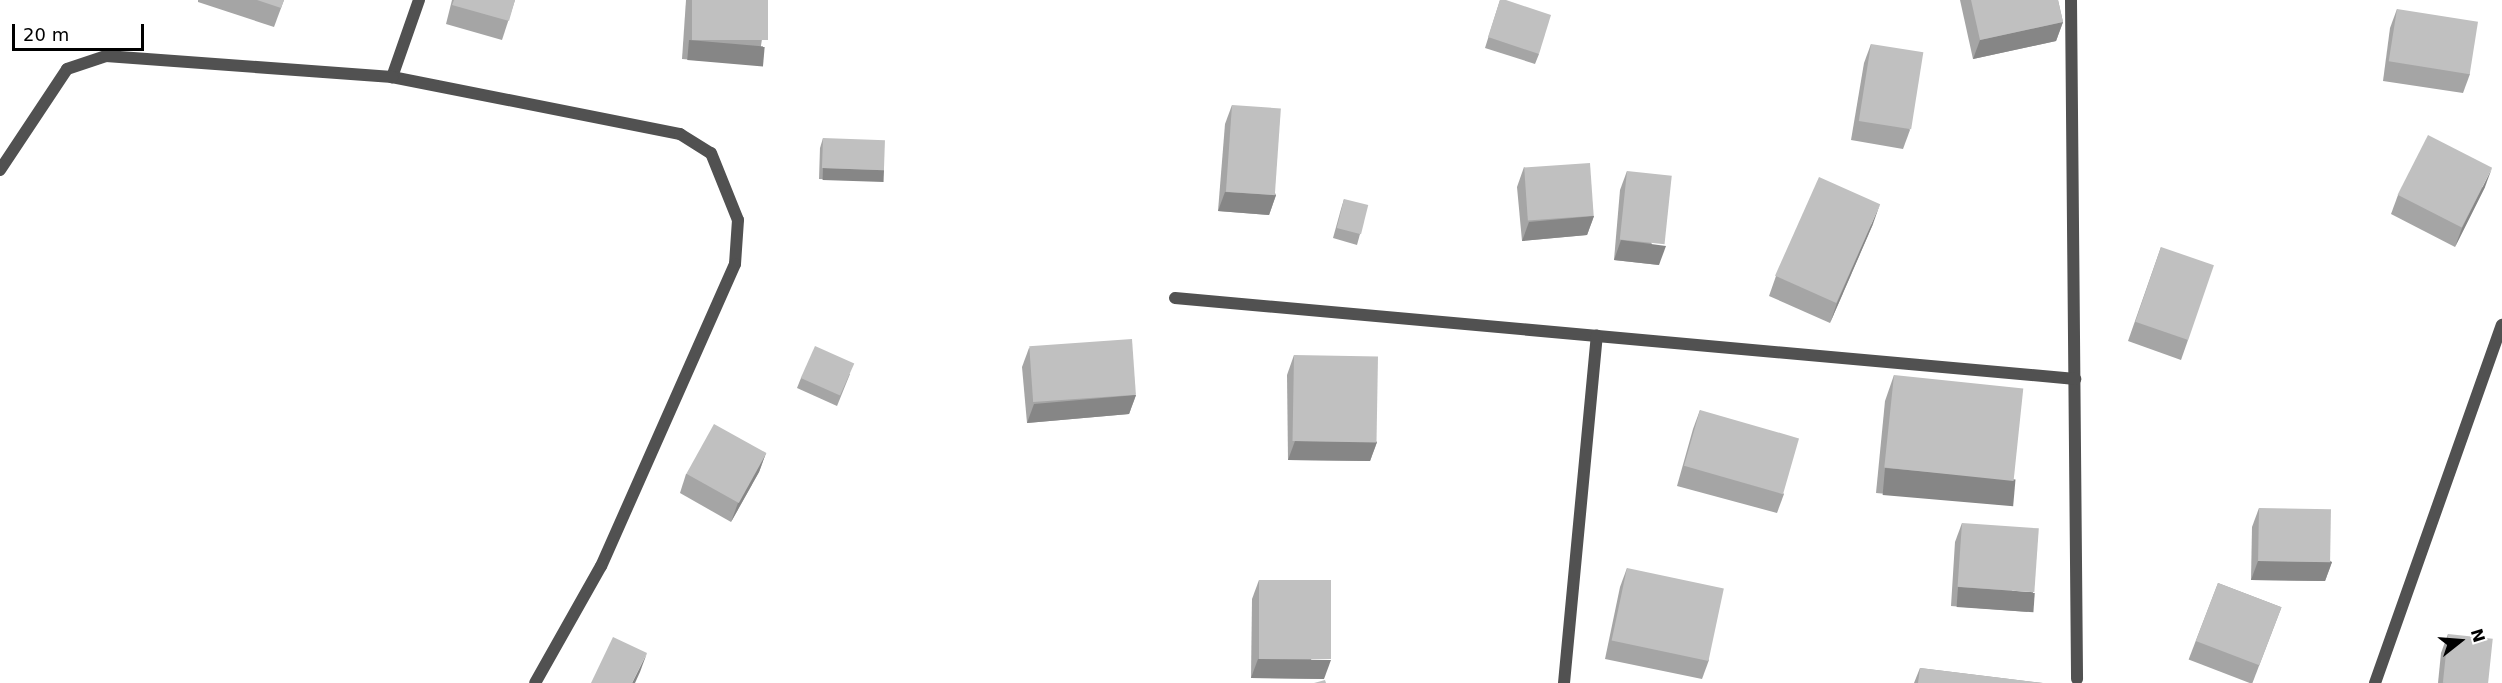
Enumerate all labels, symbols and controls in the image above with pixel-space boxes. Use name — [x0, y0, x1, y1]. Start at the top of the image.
scale bar — [15, 12, 147, 50]
text: 20 m — [23, 24, 69, 45]
north arrow — [2430, 611, 2490, 671]
text: N — [2467, 626, 2489, 645]

